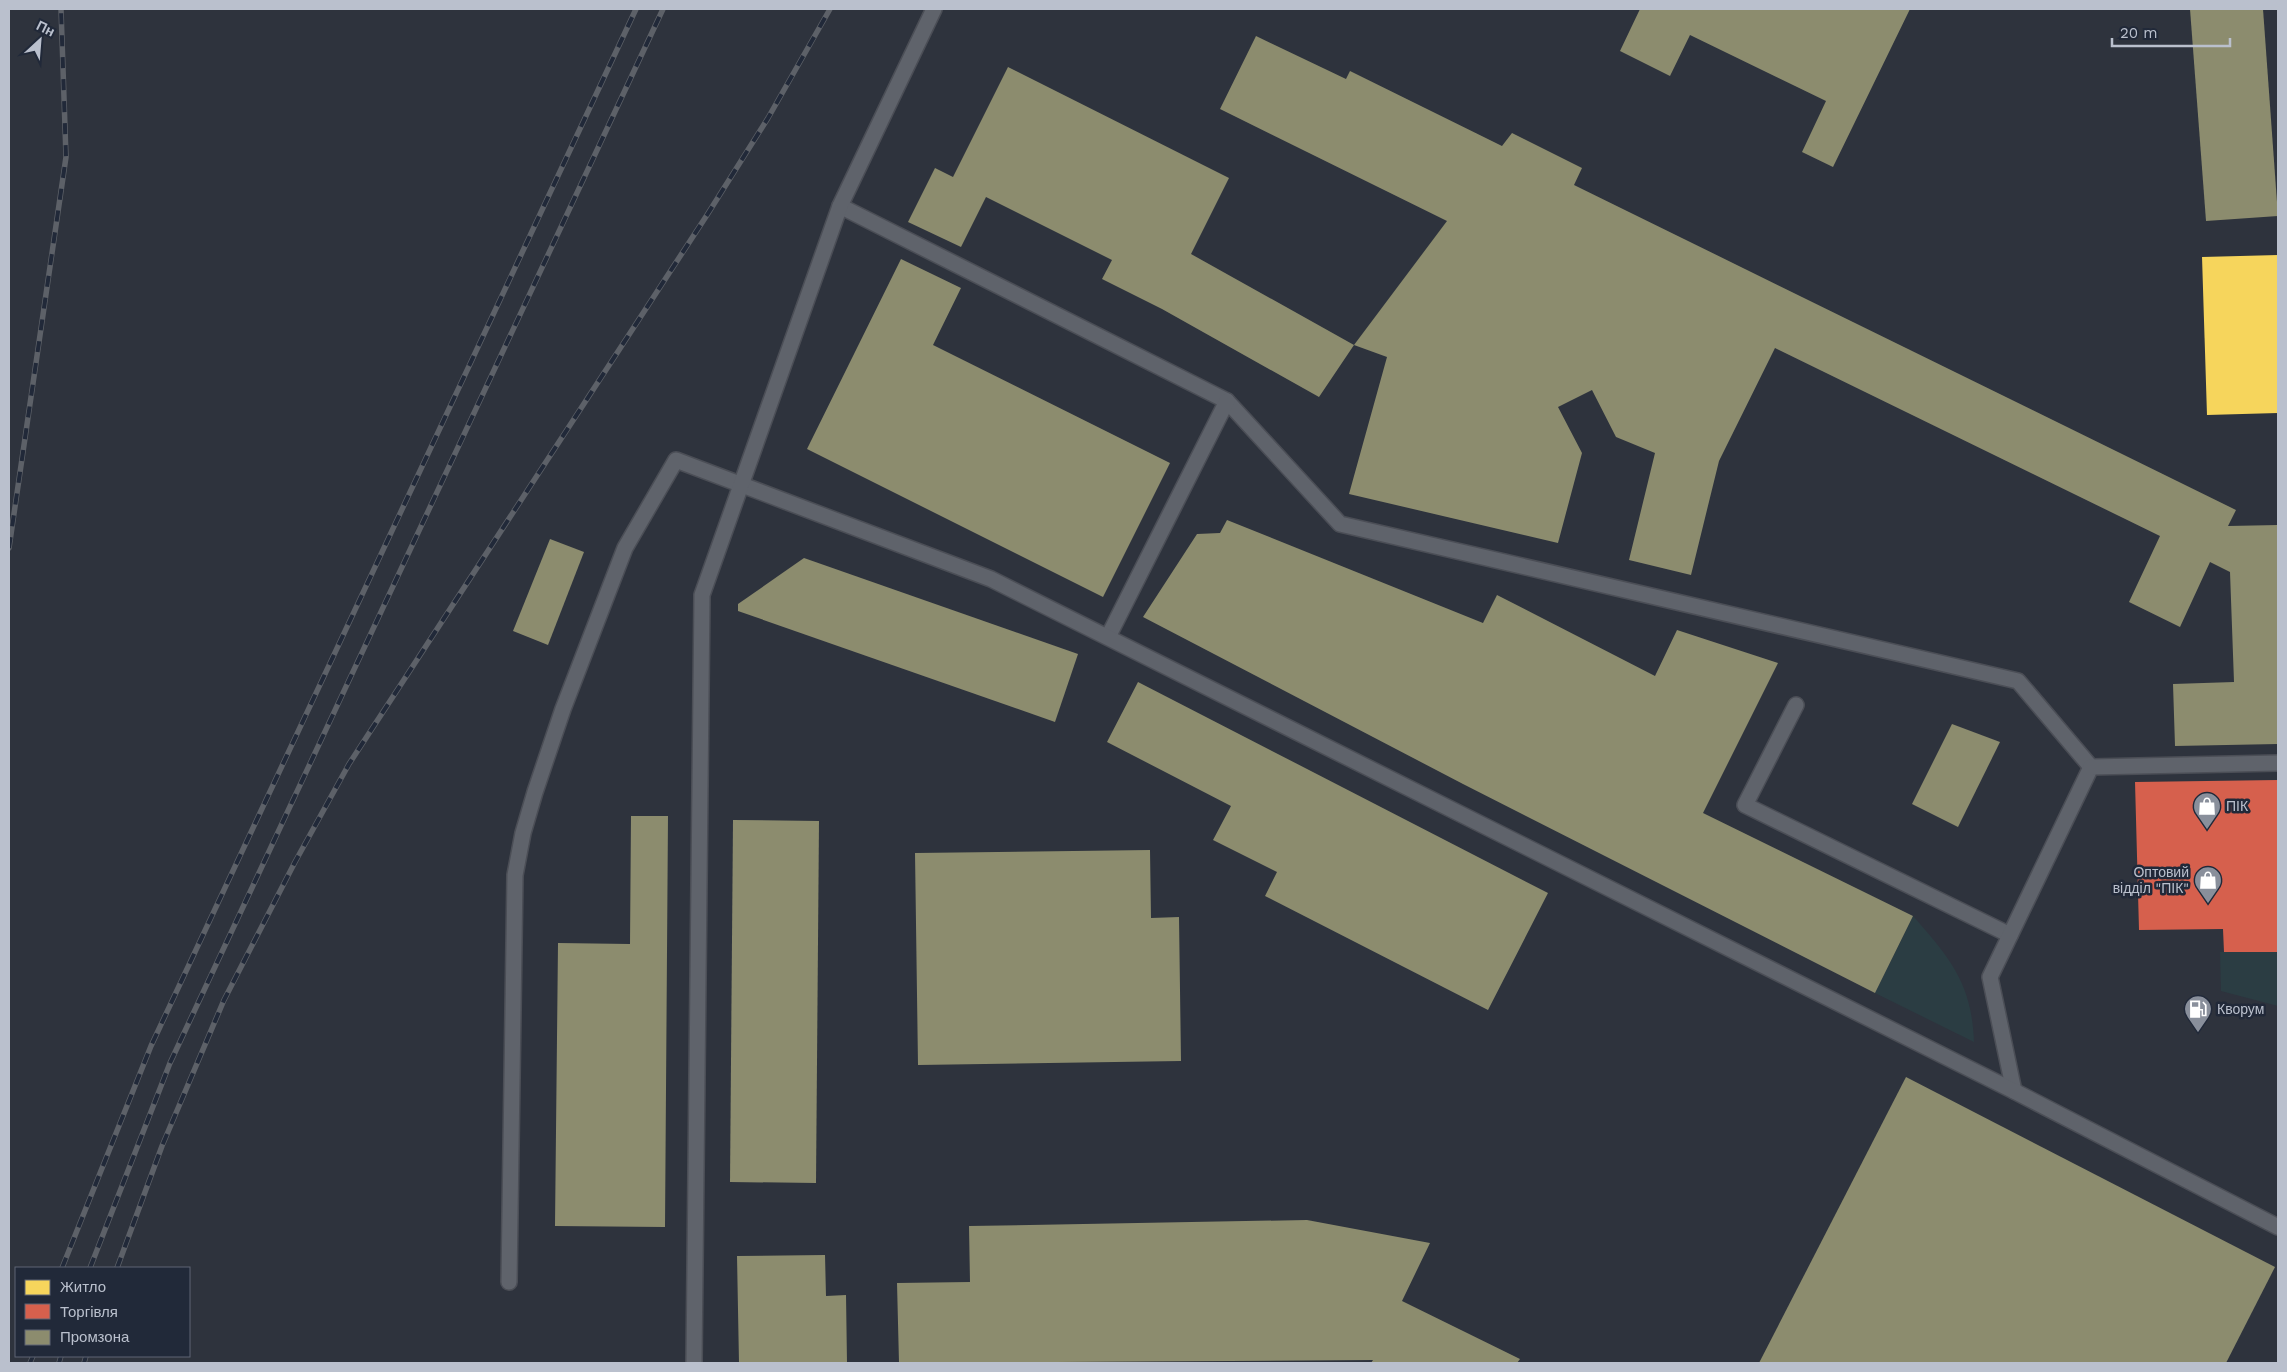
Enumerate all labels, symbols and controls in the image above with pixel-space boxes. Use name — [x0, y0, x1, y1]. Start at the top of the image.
north arrow — [15, 15, 65, 65]
scale bar — [2112, 15, 2230, 47]
text: Пн — [34, 17, 58, 40]
text: 20 m — [2120, 24, 2158, 42]
shop icon: ПІК — [2192, 791, 2222, 830]
place label: ПІК — [2226, 798, 2249, 814]
place label: Оптовий відділ "ПІК" — [2113, 864, 2189, 896]
shop icon: Оптовий відділ "ПІК" — [2193, 865, 2223, 904]
fuel station icon: Кворум — [2183, 994, 2213, 1033]
place label: Кворум — [2217, 1001, 2264, 1017]
legend — [15, 1267, 190, 1357]
text: Житло — [60, 1278, 106, 1296]
text: Торгівля — [60, 1303, 118, 1321]
text: Промзона — [60, 1328, 130, 1346]

